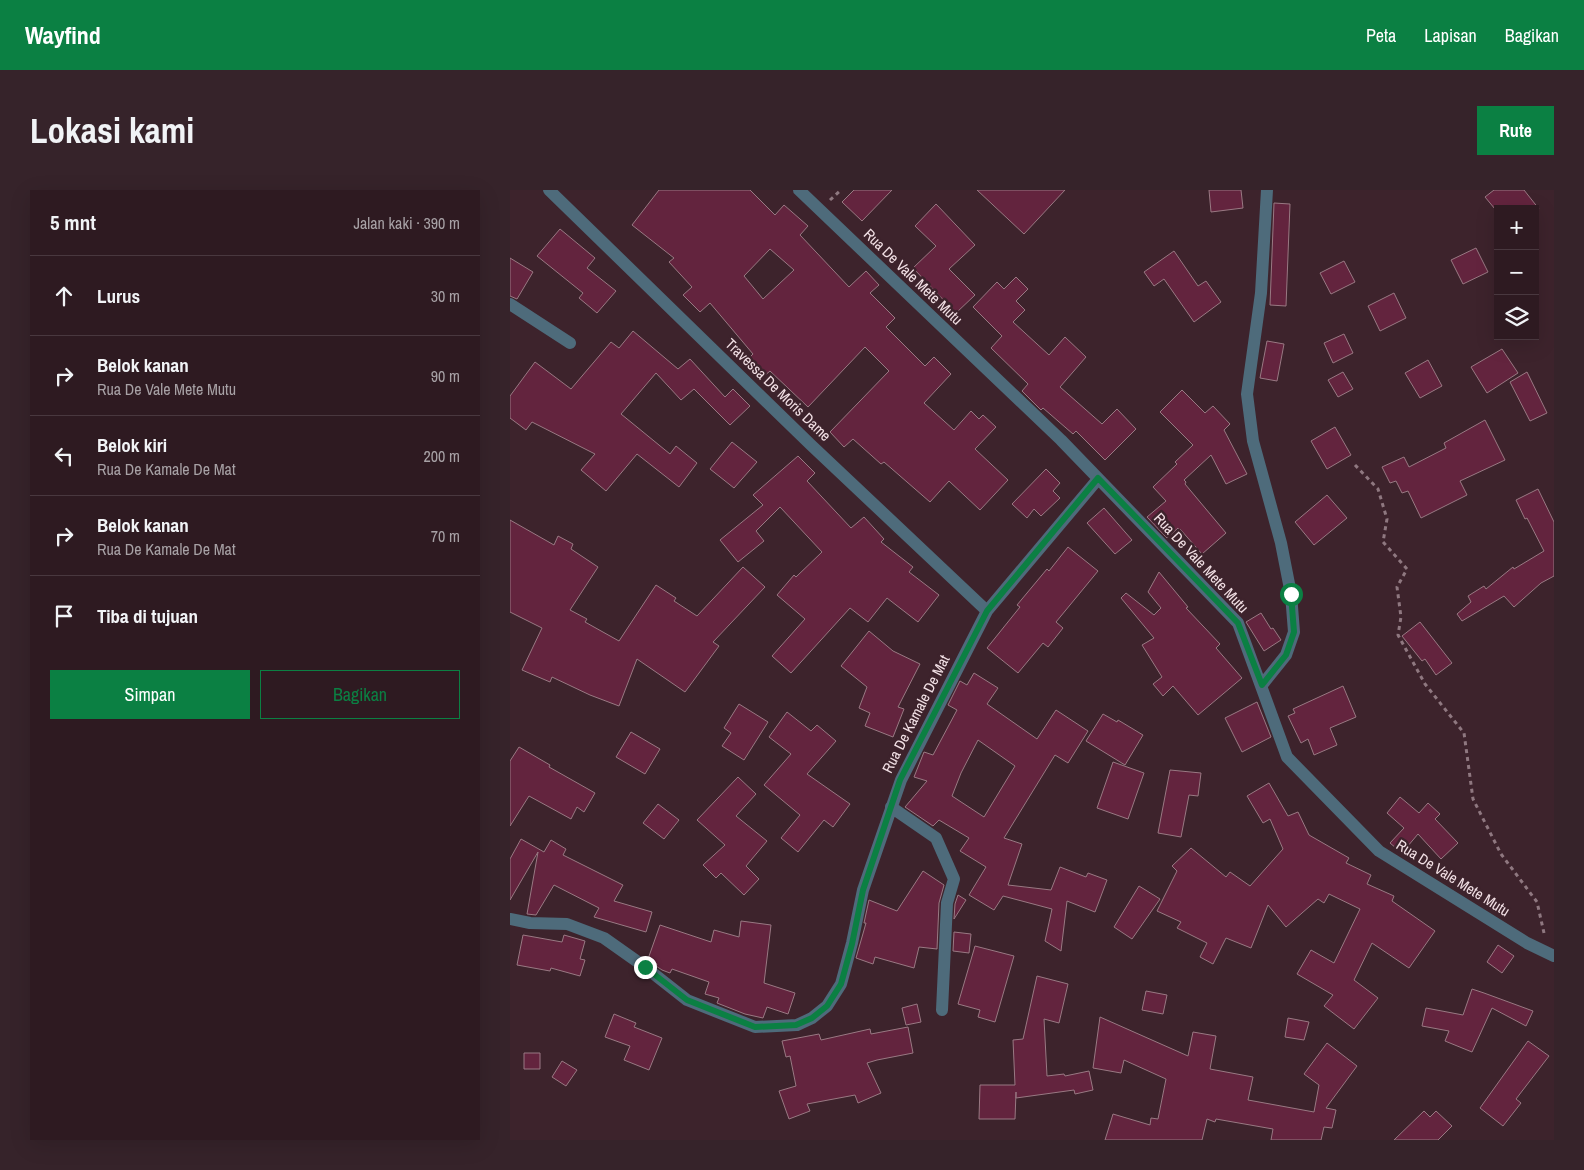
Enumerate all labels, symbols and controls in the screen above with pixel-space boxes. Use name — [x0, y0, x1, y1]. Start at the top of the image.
text: Wayfind — [25, 19, 101, 51]
text: Peta — [1366, 23, 1396, 48]
text: Lapisan — [1424, 23, 1477, 48]
text: Bagikan — [1505, 23, 1559, 48]
button: Rute — [1477, 106, 1554, 155]
text: Lokasi kami — [30, 107, 194, 154]
map controls — [1494, 205, 1539, 340]
button: + — [1494, 205, 1539, 250]
text: 5 mnt — [50, 208, 96, 237]
text: Jalan kaki · 390 m — [354, 212, 460, 234]
street label: Rua De Vale Mete Mutu — [859, 224, 968, 329]
button: − — [1494, 250, 1539, 295]
icon: ahead — [50, 282, 78, 310]
text: Lurus — [97, 283, 140, 309]
text: 30 m — [431, 285, 460, 307]
button: layers — [1494, 295, 1539, 340]
street label: Travessa De Moris Dame — [721, 334, 836, 446]
text: Belok kanan — [97, 352, 189, 378]
icon: right — [50, 362, 78, 390]
text: 90 m — [431, 365, 460, 387]
text: Rua De Vale Mete Mutu — [97, 378, 236, 400]
text: Belok kiri — [97, 432, 167, 458]
icon: left — [50, 442, 78, 470]
text: 200 m — [424, 445, 460, 467]
text: Rua De Kamale De Mat — [97, 458, 236, 480]
street label: Rua De Vale Mete Mutu — [1149, 508, 1254, 617]
text: Belok kanan — [97, 512, 189, 538]
icon: right — [50, 522, 78, 550]
text: 70 m — [431, 525, 460, 547]
text: Rua De Kamale De Mat — [97, 538, 236, 560]
route start — [1280, 583, 1303, 606]
icon: arrive — [50, 602, 78, 630]
text: Tiba di tujuan — [97, 603, 198, 629]
street label: Rua De Kamale De Mat — [877, 651, 955, 776]
button: Simpan — [50, 670, 250, 719]
button: Bagikan — [260, 670, 460, 719]
street label: Rua De Vale Mete Mutu — [1392, 834, 1514, 921]
route end — [634, 956, 657, 979]

